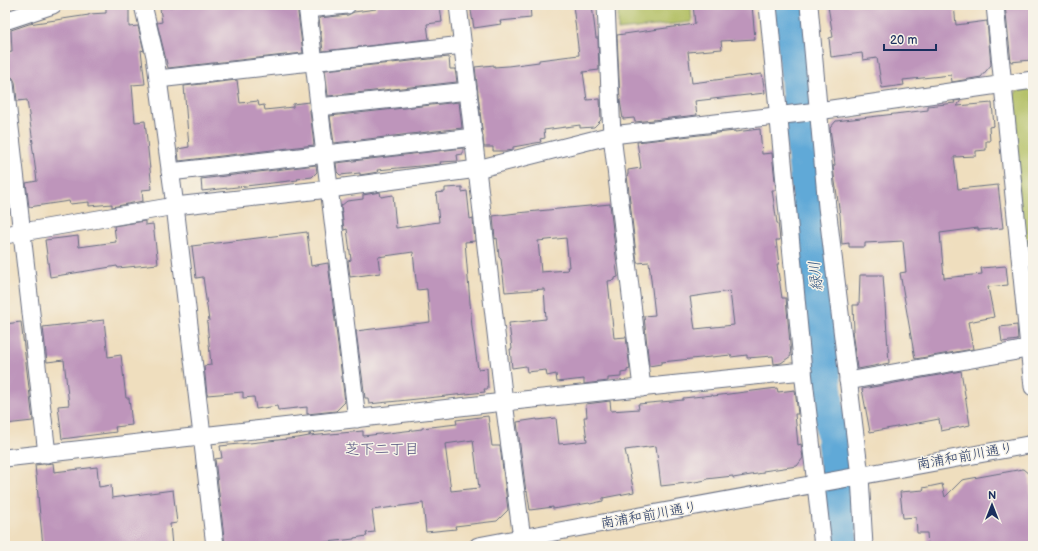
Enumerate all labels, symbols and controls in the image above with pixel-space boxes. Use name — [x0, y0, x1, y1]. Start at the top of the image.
scale bar — [884, 26, 936, 52]
text: 20 m — [890, 33, 917, 48]
water label: 緑川 — [805, 260, 827, 292]
street label: 南浦和前川通り — [915, 439, 1015, 473]
district label: 芝下二丁目 — [344, 440, 420, 459]
north arrow — [972, 485, 1012, 525]
text: N — [988, 489, 996, 502]
street label: 南浦和前川通り — [599, 498, 699, 532]

